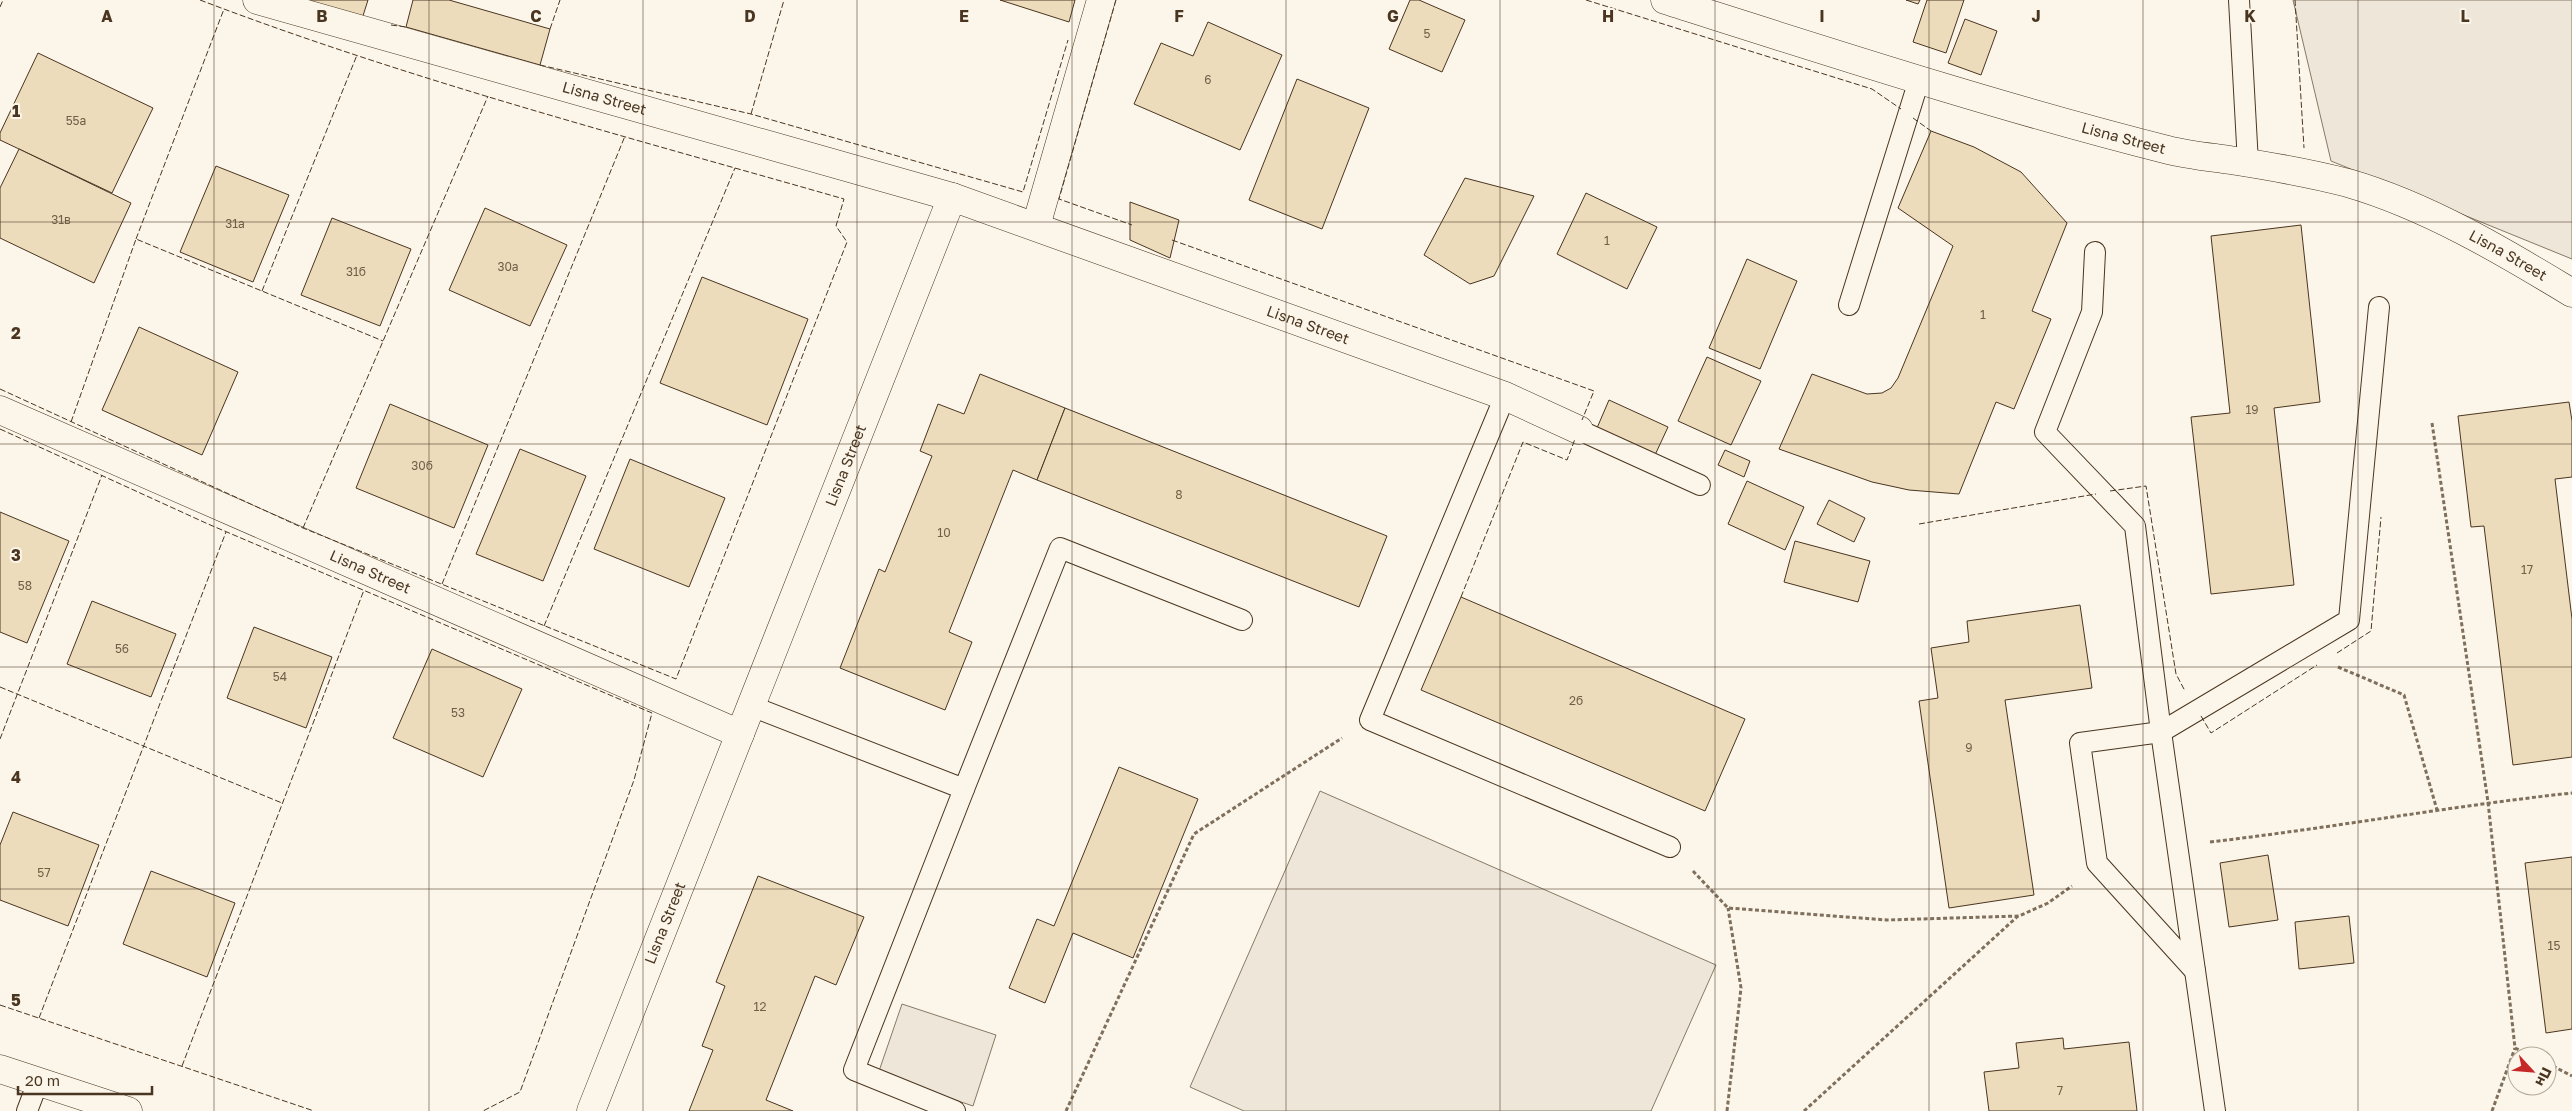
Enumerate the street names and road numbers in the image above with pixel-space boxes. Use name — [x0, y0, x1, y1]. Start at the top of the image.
street label: Lisna Street — [561, 77, 649, 118]
street label: Lisna Street — [2080, 118, 2168, 157]
street label: Lisna Street — [2466, 225, 2551, 284]
street label: Lisna Street — [1265, 301, 1352, 347]
street label: Lisna Street — [821, 422, 869, 509]
street label: Lisna Street — [327, 546, 414, 597]
street label: Lisna Street — [640, 879, 689, 966]

